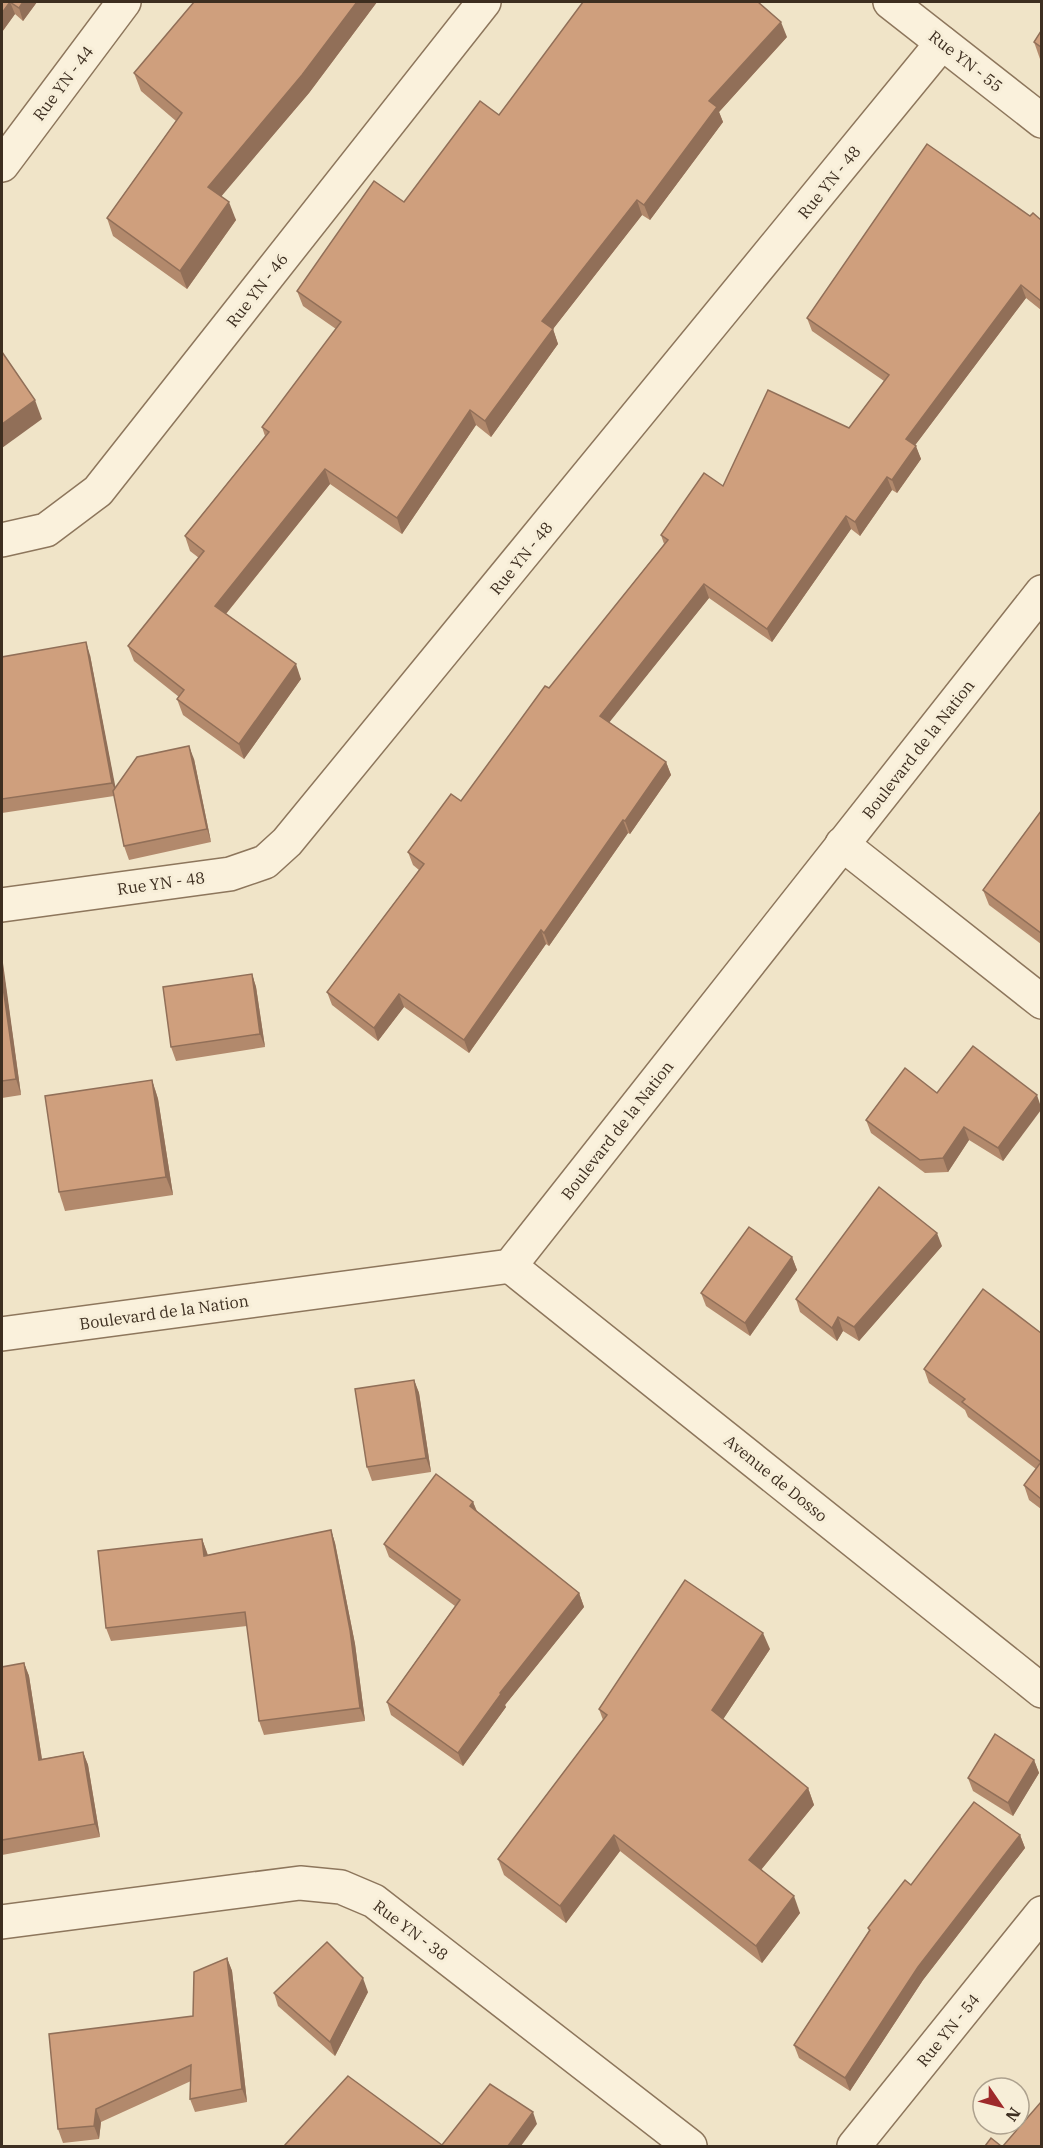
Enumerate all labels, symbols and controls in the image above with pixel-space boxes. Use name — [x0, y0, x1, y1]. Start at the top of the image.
street label: Rue YN - 55 — [925, 26, 1007, 96]
street label: Rue YN - 44 — [28, 42, 98, 124]
street label: Rue YN - 48 — [793, 141, 865, 223]
street label: Rue YN - 46 — [222, 249, 292, 331]
street label: Rue YN - 48 — [485, 517, 557, 599]
street label: Boulevard de la Nation — [858, 676, 978, 822]
street label: Rue YN - 48 — [116, 867, 206, 899]
street label: Boulevard de la Nation — [557, 1057, 677, 1203]
street label: Boulevard de la Nation — [78, 1290, 250, 1334]
street label: Avenue de Dosso — [720, 1430, 832, 1526]
street label: Rue YN - 38 — [370, 1895, 452, 1965]
street label: Rue YN - 54 — [912, 1989, 984, 2071]
north arrow — [971, 2076, 1031, 2136]
text: N — [1001, 2104, 1025, 2126]

